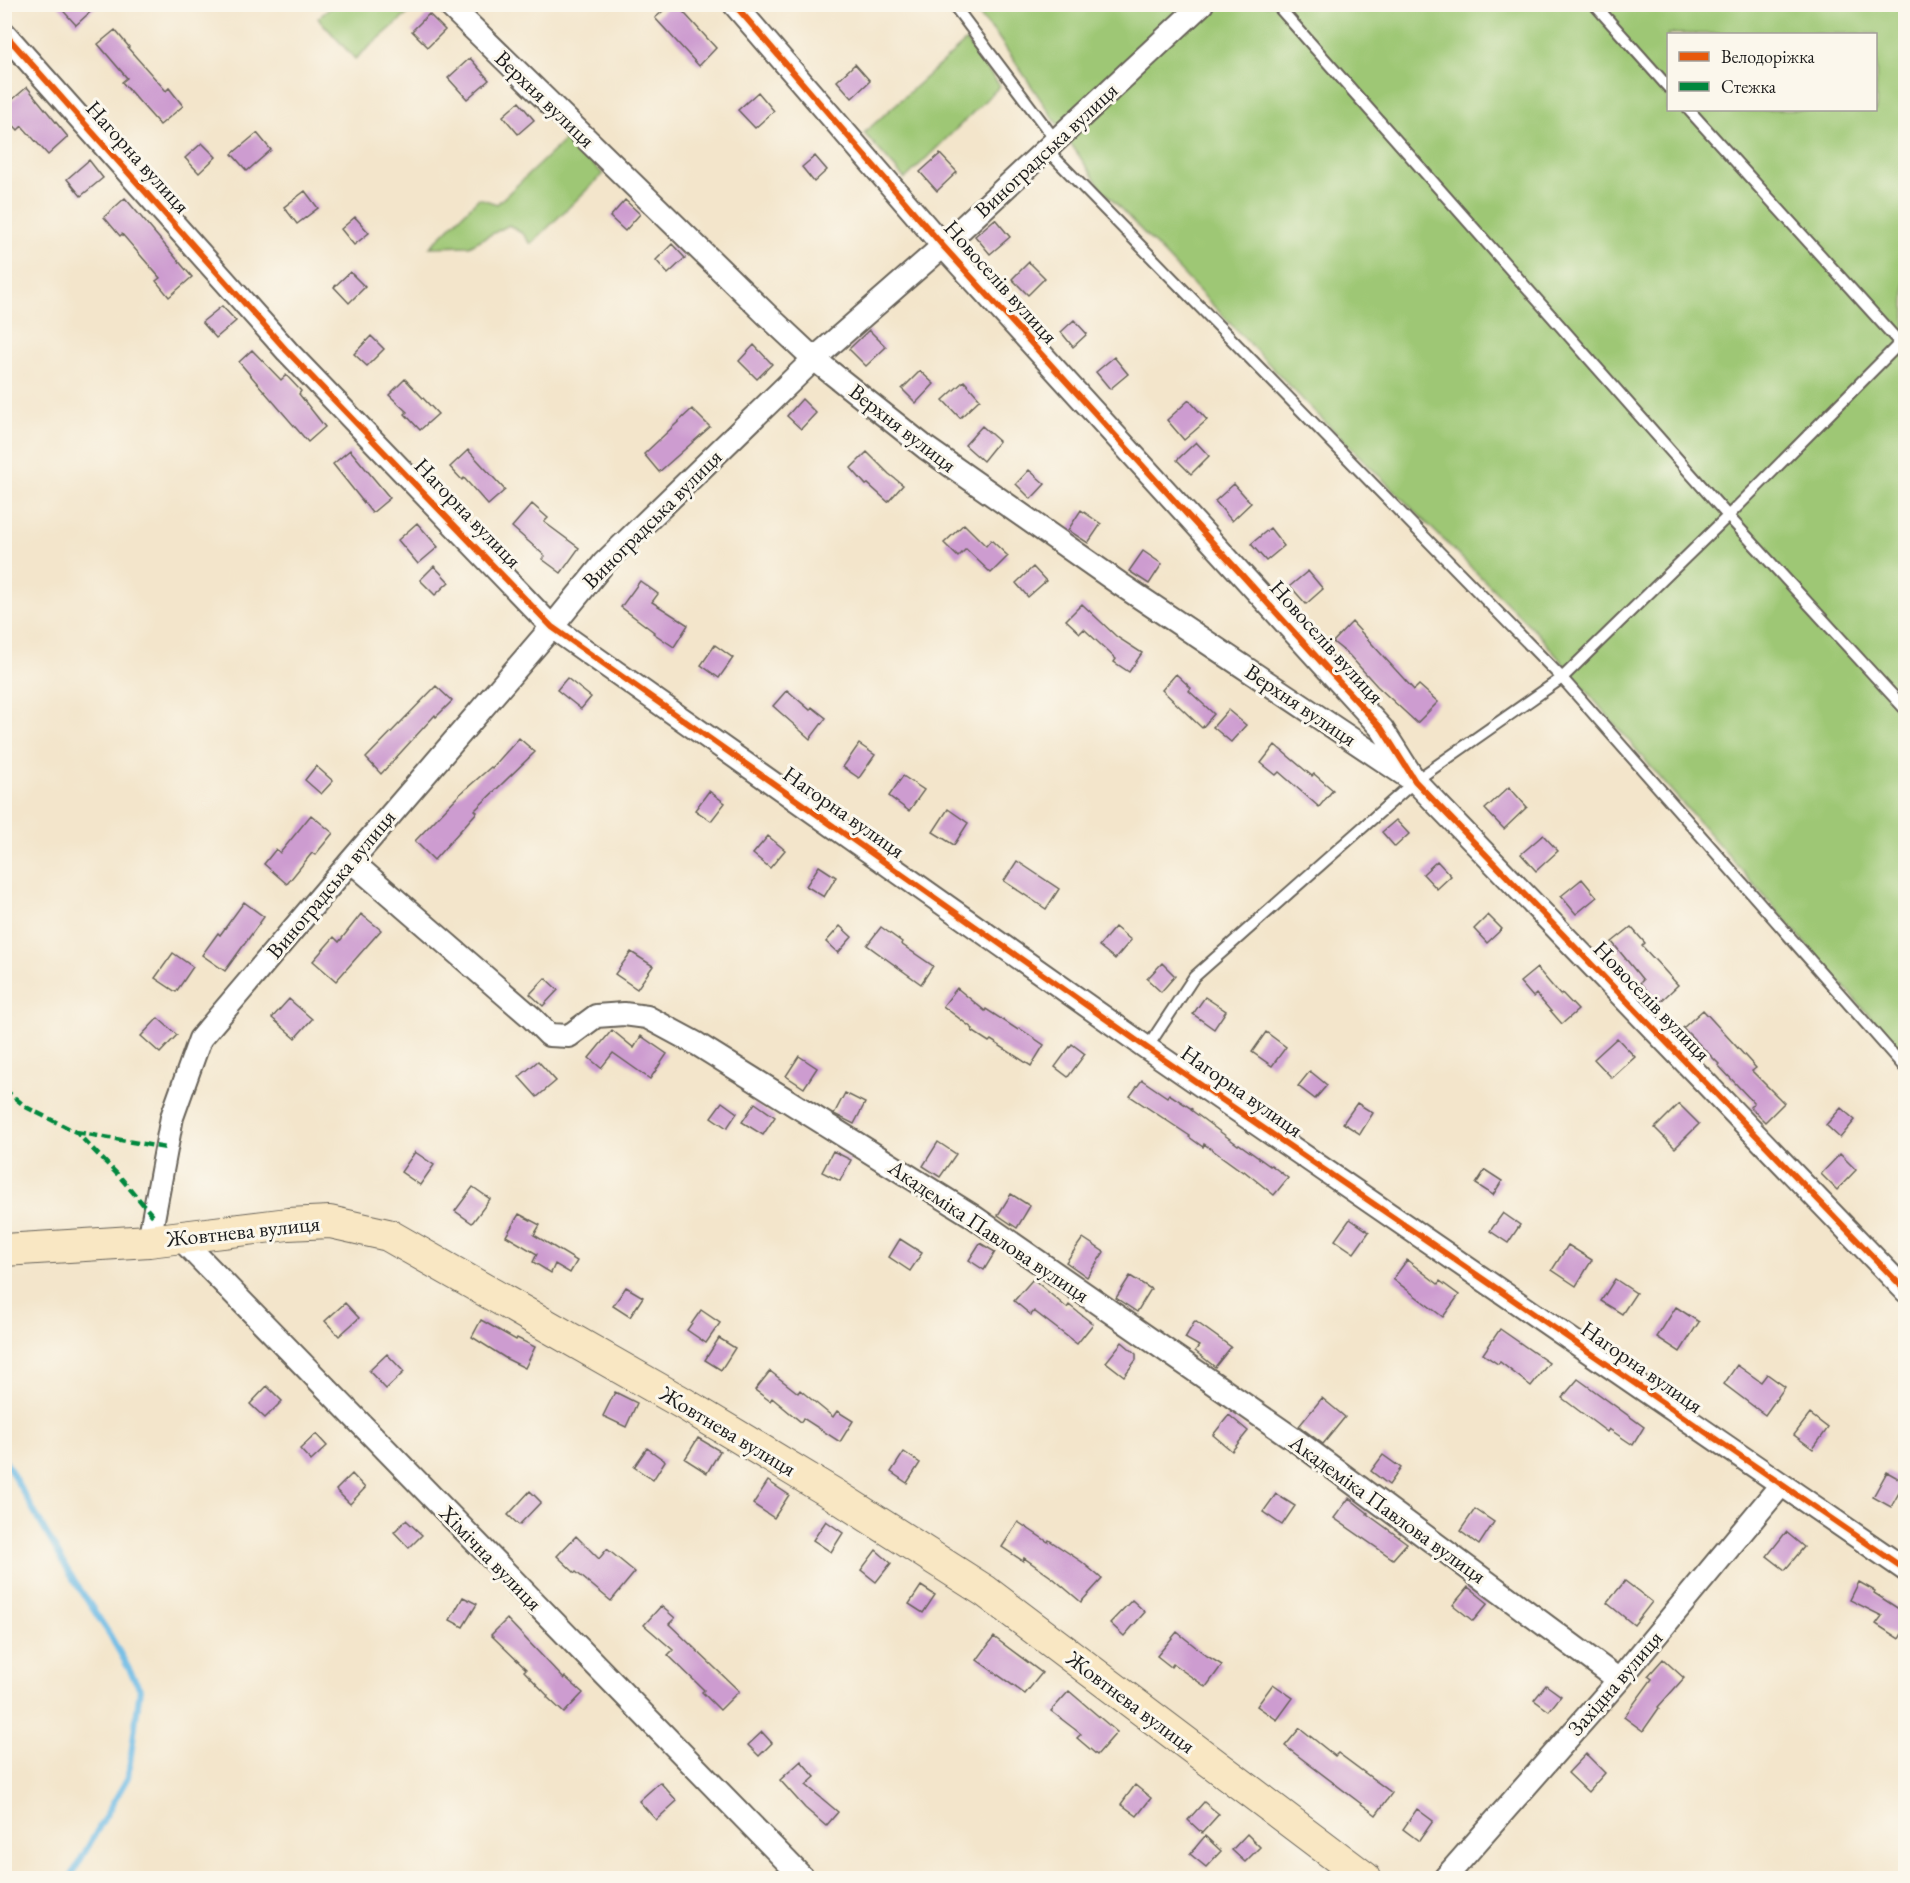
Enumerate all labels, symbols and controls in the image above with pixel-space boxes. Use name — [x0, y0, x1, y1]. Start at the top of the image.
legend — [1667, 33, 1877, 111]
street label: Верхня вулиця — [489, 44, 601, 154]
text: Велодоріжка — [1721, 45, 1816, 68]
text: Стежка — [1721, 75, 1777, 98]
street label: Виноградська вулиця — [968, 76, 1124, 224]
street label: Нагорна вулиця — [79, 94, 197, 220]
street label: Новоселів вулиця — [938, 214, 1064, 350]
street label: Верхня вулиця — [843, 377, 963, 479]
street label: Виноградська вулиця — [576, 443, 728, 595]
street label: Нагорна вулиця — [408, 452, 528, 575]
street label: Новоселів вулиця — [1264, 574, 1390, 710]
street label: Верхня вулиця — [1240, 657, 1363, 753]
street label: Нагорна вулиця — [777, 759, 911, 865]
street label: Виноградська вулиця — [260, 803, 402, 965]
street label: Новоселів вулиця — [1587, 934, 1717, 1068]
street label: Нагорна вулиця — [1175, 1038, 1309, 1144]
street label: Академіка Павлова вулиця — [882, 1152, 1095, 1309]
street label: Жовтнева вулиця — [164, 1208, 321, 1254]
street label: Нагорна вулиця — [1575, 1314, 1709, 1420]
street label: Жовтнева вулиця — [654, 1378, 802, 1483]
street label: Академіка Павлова вулиця — [1283, 1427, 1492, 1590]
street label: Хімічна вулиця — [433, 1498, 549, 1617]
street label: Західна вулиця — [1561, 1624, 1669, 1742]
street label: Жовтнева вулиця — [1060, 1643, 1202, 1760]

